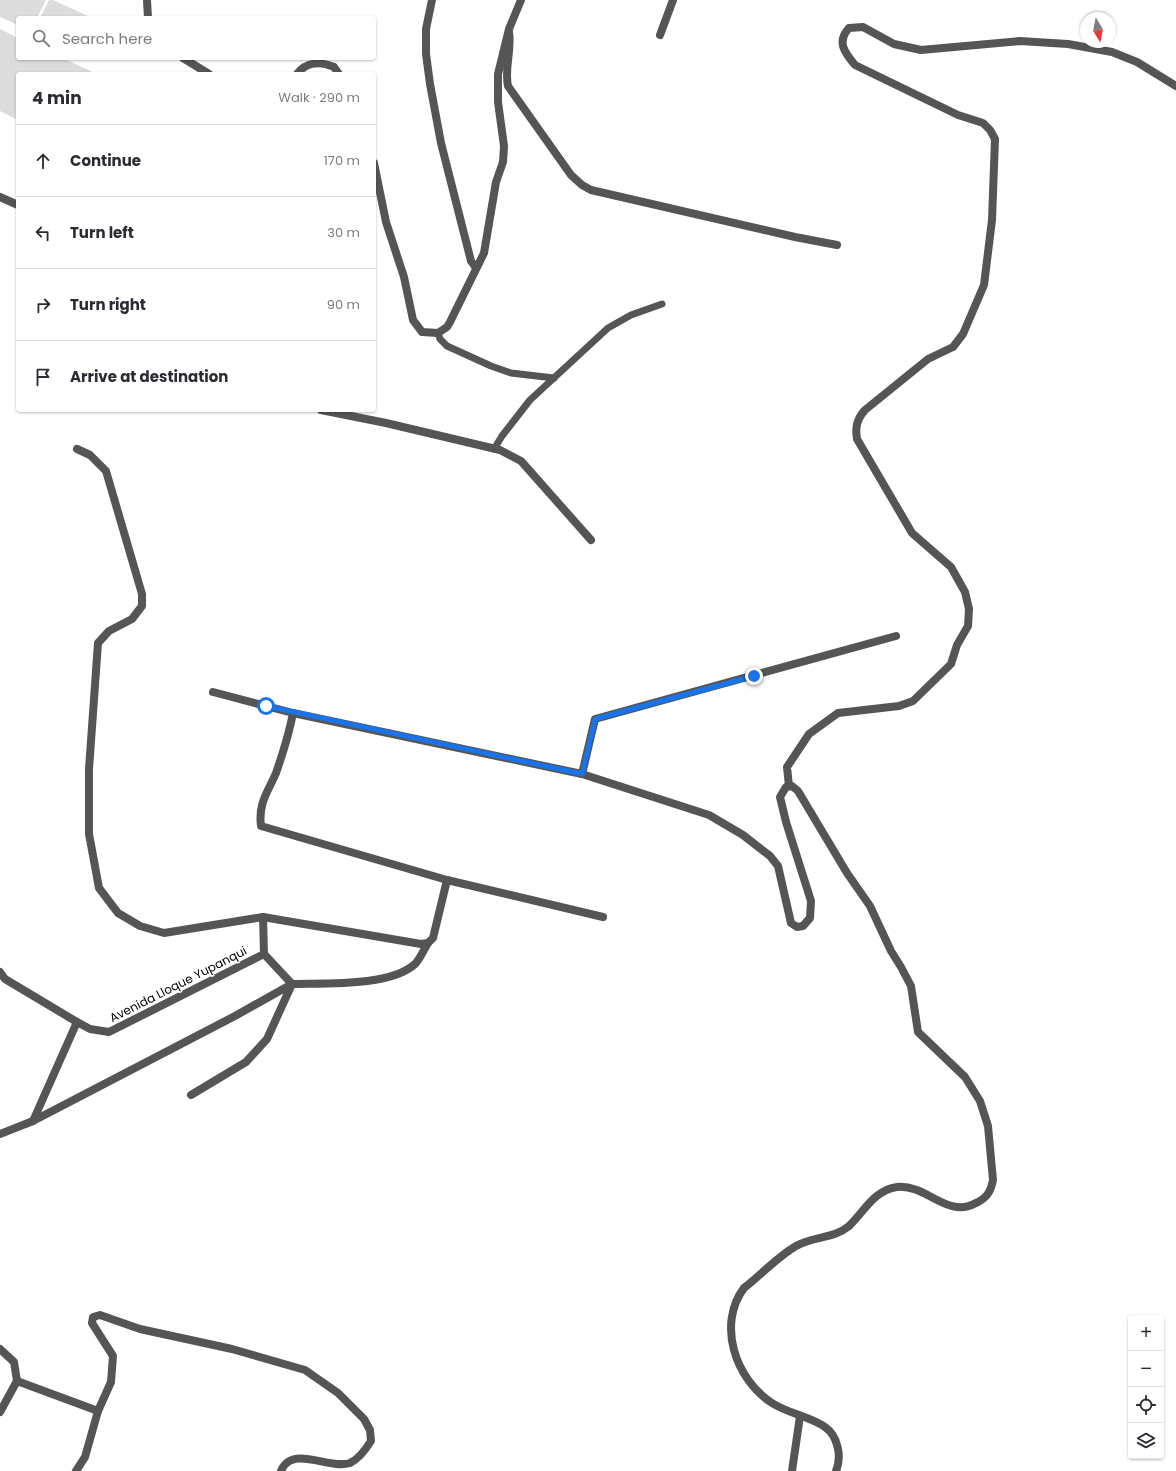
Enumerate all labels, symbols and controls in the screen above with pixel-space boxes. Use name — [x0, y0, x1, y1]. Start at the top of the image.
north arrow — [1080, 12, 1116, 48]
search box — [16, 16, 376, 60]
icon: search — [30, 27, 52, 49]
text: Search here — [62, 28, 152, 49]
text: 4 min — [32, 86, 82, 110]
text: Walk · 290 m — [278, 88, 360, 107]
icon: ahead — [32, 150, 54, 172]
text: Continue — [70, 150, 141, 171]
text: 170 m — [324, 151, 360, 170]
icon: left — [32, 222, 54, 244]
text: Turn left — [70, 222, 134, 243]
text: 30 m — [327, 223, 360, 242]
icon: right — [32, 294, 54, 316]
text: Turn right — [70, 294, 146, 315]
text: 90 m — [327, 295, 360, 314]
icon: arrive — [32, 366, 54, 388]
text: Arrive at destination — [70, 366, 228, 387]
route end — [745, 667, 763, 685]
route start — [257, 697, 275, 715]
street label: Avenida Lloque Yupanqui — [106, 942, 250, 1026]
map controls — [1128, 1315, 1164, 1459]
button: + — [1128, 1315, 1164, 1351]
button: − — [1128, 1351, 1164, 1387]
button: locate — [1128, 1387, 1164, 1423]
button: layers — [1128, 1423, 1164, 1459]

